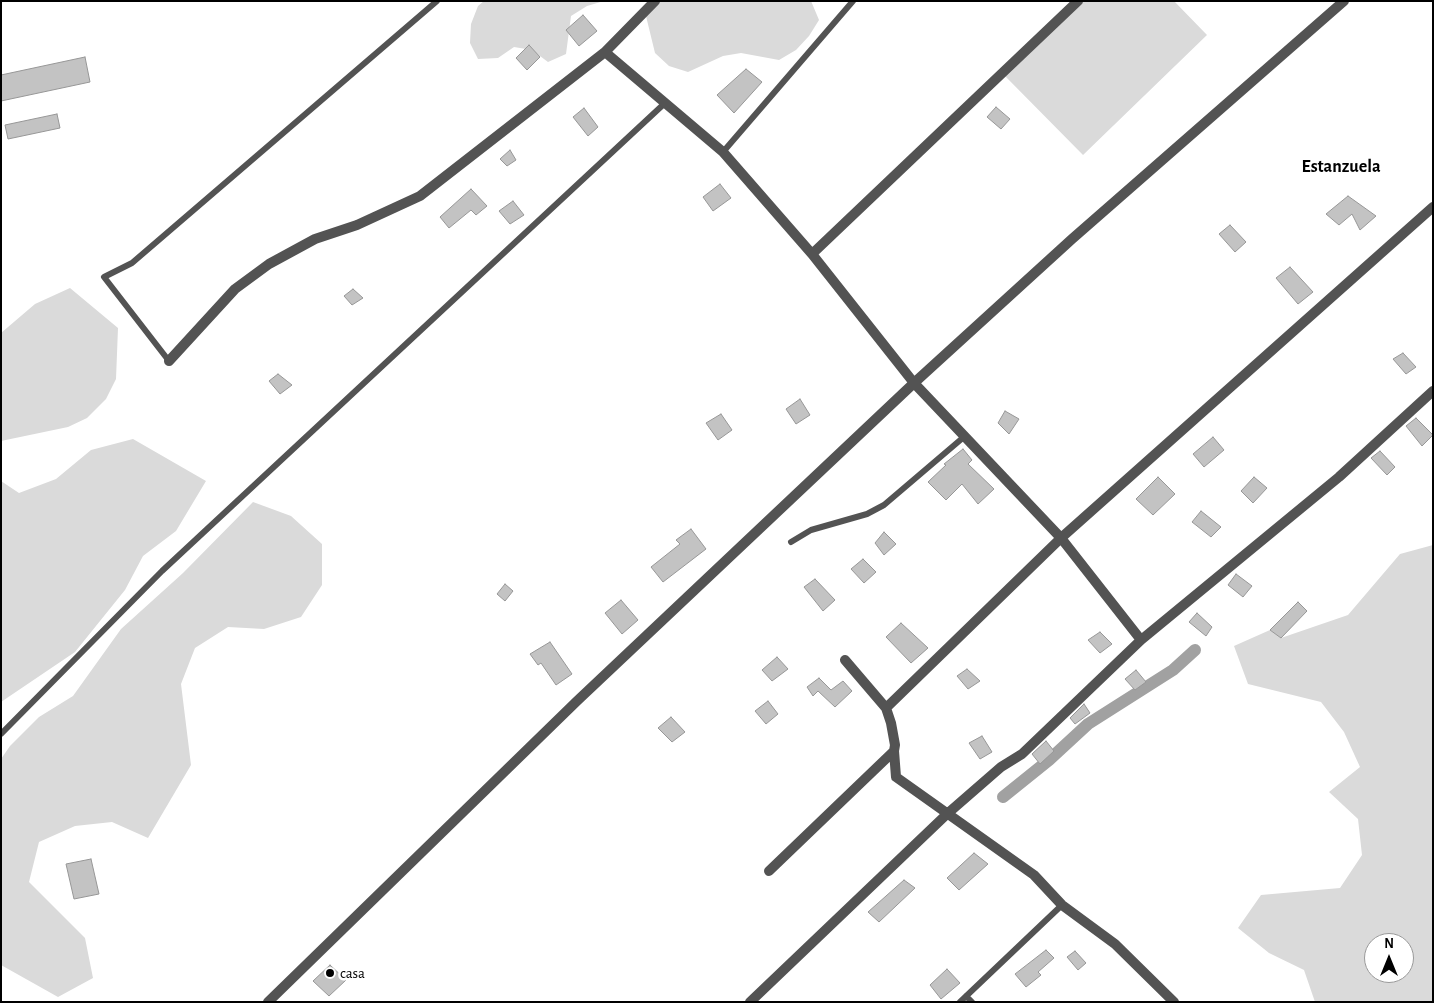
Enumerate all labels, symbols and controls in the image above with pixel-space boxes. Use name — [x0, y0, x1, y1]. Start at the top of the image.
district label: Estanzuela — [1301, 156, 1381, 178]
north arrow — [1364, 933, 1414, 983]
text: N — [1384, 937, 1394, 951]
place label: casa — [340, 964, 365, 982]
marker: casa — [324, 967, 336, 979]

